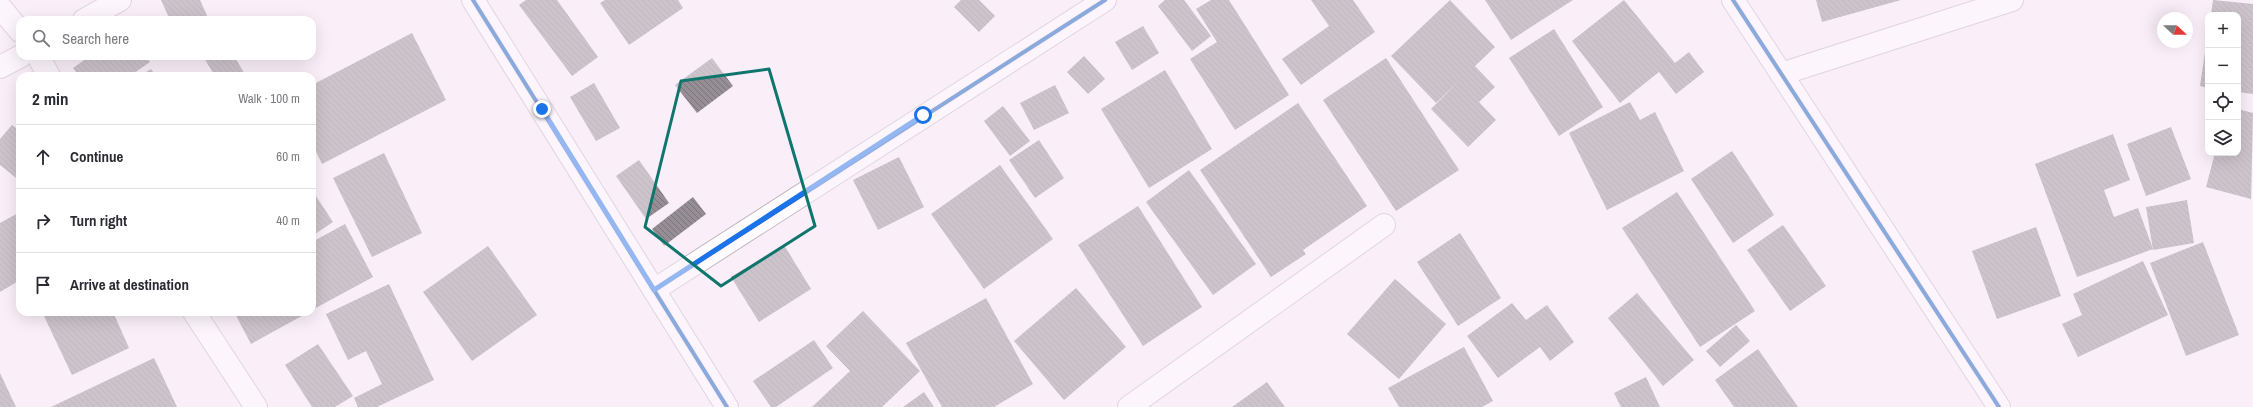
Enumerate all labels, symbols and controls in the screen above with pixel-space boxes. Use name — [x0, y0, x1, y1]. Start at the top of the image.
north arrow — [2157, 12, 2193, 48]
map controls — [2205, 12, 2241, 156]
button: + — [2205, 12, 2241, 48]
search box — [16, 16, 316, 60]
icon: search — [30, 27, 52, 49]
text: Search here — [62, 28, 129, 49]
button: − — [2205, 48, 2241, 84]
button: locate — [2205, 84, 2241, 120]
text: 2 min — [32, 87, 68, 110]
text: Walk · 100 m — [238, 90, 300, 107]
route end — [533, 100, 551, 118]
route start — [914, 106, 932, 124]
button: layers — [2205, 120, 2241, 156]
icon: ahead — [32, 146, 54, 168]
text: Continue — [70, 146, 123, 167]
text: 60 m — [276, 148, 300, 165]
icon: right — [32, 210, 54, 232]
text: Turn right — [70, 210, 127, 231]
text: 40 m — [276, 212, 300, 229]
icon: arrive — [32, 274, 54, 296]
text: Arrive at destination — [70, 274, 189, 295]

